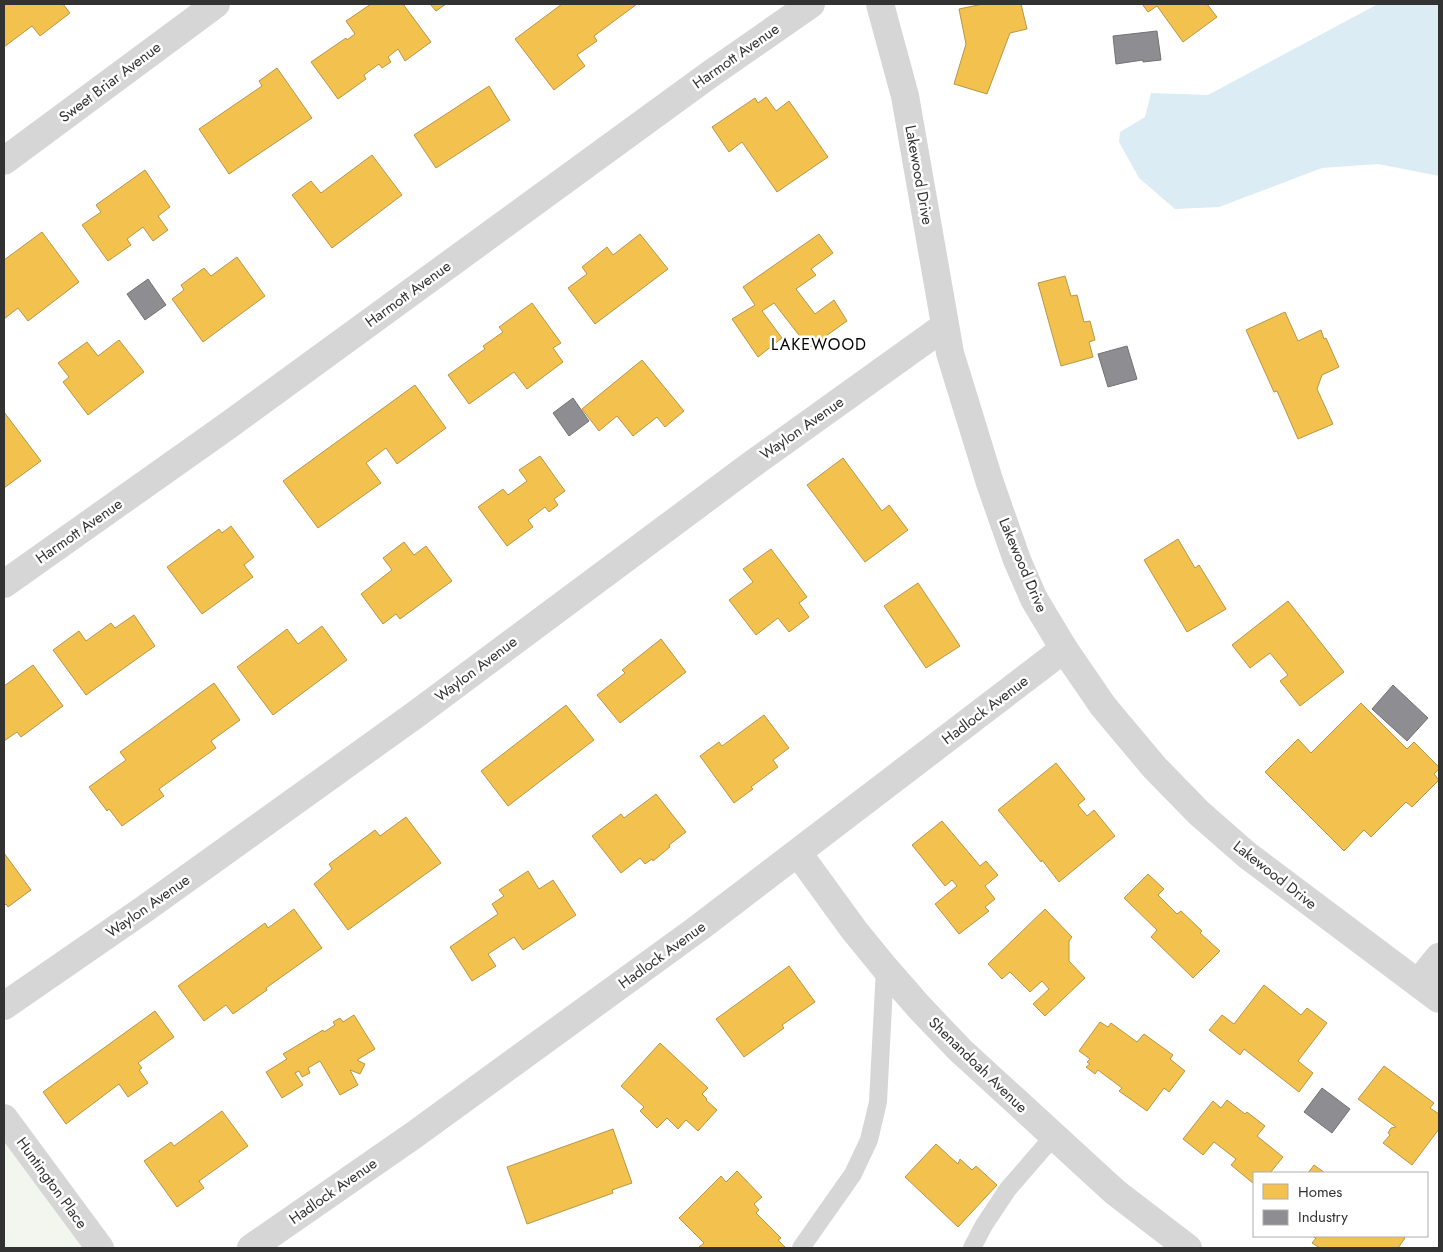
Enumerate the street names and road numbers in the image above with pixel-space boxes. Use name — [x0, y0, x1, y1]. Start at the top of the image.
street label: Harmott Avenue — [688, 18, 784, 94]
street label: Sweet Briar Avenue — [54, 36, 166, 128]
street label: Lakewood Drive — [899, 124, 939, 227]
street label: Harmott Avenue — [361, 255, 456, 333]
street label: Waylon Avenue — [756, 391, 849, 465]
street label: Harmott Avenue — [31, 493, 127, 569]
street label: Lakewood Drive — [993, 514, 1053, 616]
street label: Waylon Avenue — [430, 631, 522, 707]
street label: Hadlock Avenue — [937, 670, 1033, 750]
street label: Lakewood Drive — [1229, 835, 1322, 915]
street label: Waylon Avenue — [102, 869, 195, 943]
street label: Hadlock Avenue — [614, 916, 710, 994]
street label: Shenandoah Avenue — [924, 1012, 1033, 1118]
street label: Huntington Place — [11, 1133, 93, 1234]
street label: Hadlock Avenue — [284, 1152, 382, 1230]

